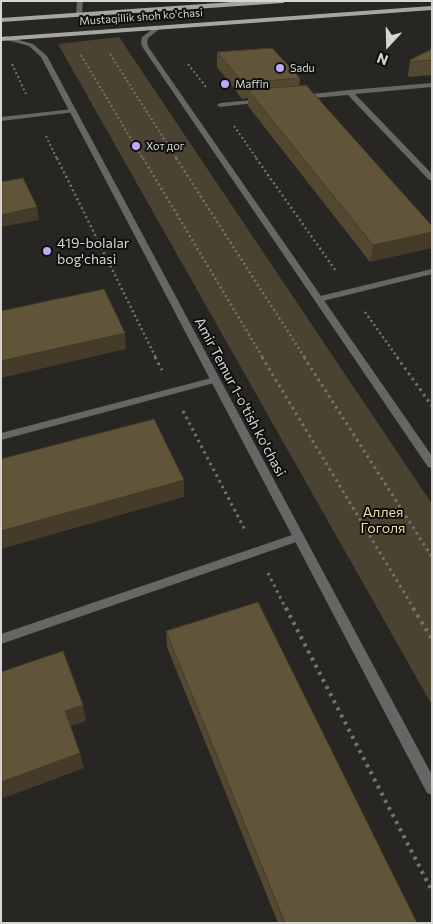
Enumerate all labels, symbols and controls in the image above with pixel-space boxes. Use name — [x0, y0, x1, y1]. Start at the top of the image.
street label: Mustaqillik shoh ko'chasi — [79, 6, 203, 28]
north arrow — [363, 20, 413, 70]
text: N — [374, 50, 390, 69]
place label: Sadu — [290, 61, 315, 75]
marker: Sadu — [274, 62, 286, 74]
place label: Maffin — [235, 77, 269, 91]
marker: Maffin — [219, 78, 231, 90]
place label: Хот дог — [146, 139, 185, 153]
marker: Хот дог — [130, 140, 142, 152]
place label: 419-bolalar bog'chasi — [57, 235, 129, 268]
marker: 419-bolalar bog'chasi — [41, 245, 53, 257]
street label: Amir Temur 1-o'tish ko'chasi — [191, 315, 289, 479]
park label: Аллея Гоголя — [361, 504, 405, 536]

